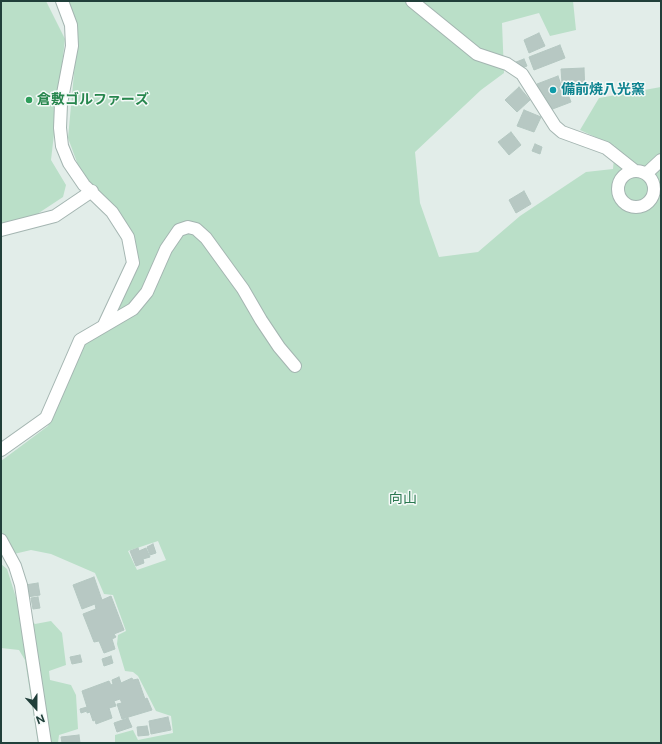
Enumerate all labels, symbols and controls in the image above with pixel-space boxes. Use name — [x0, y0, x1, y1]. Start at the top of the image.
place label: 備前焼八光窯 — [561, 82, 645, 98]
marker: 備前焼八光窯 — [548, 85, 558, 95]
place label: 倉敷ゴルファーズ — [37, 92, 149, 108]
marker: 倉敷ゴルファーズ — [24, 95, 34, 105]
park label: 向山 — [389, 491, 417, 507]
north arrow — [16, 688, 56, 728]
text: N — [34, 712, 46, 726]

